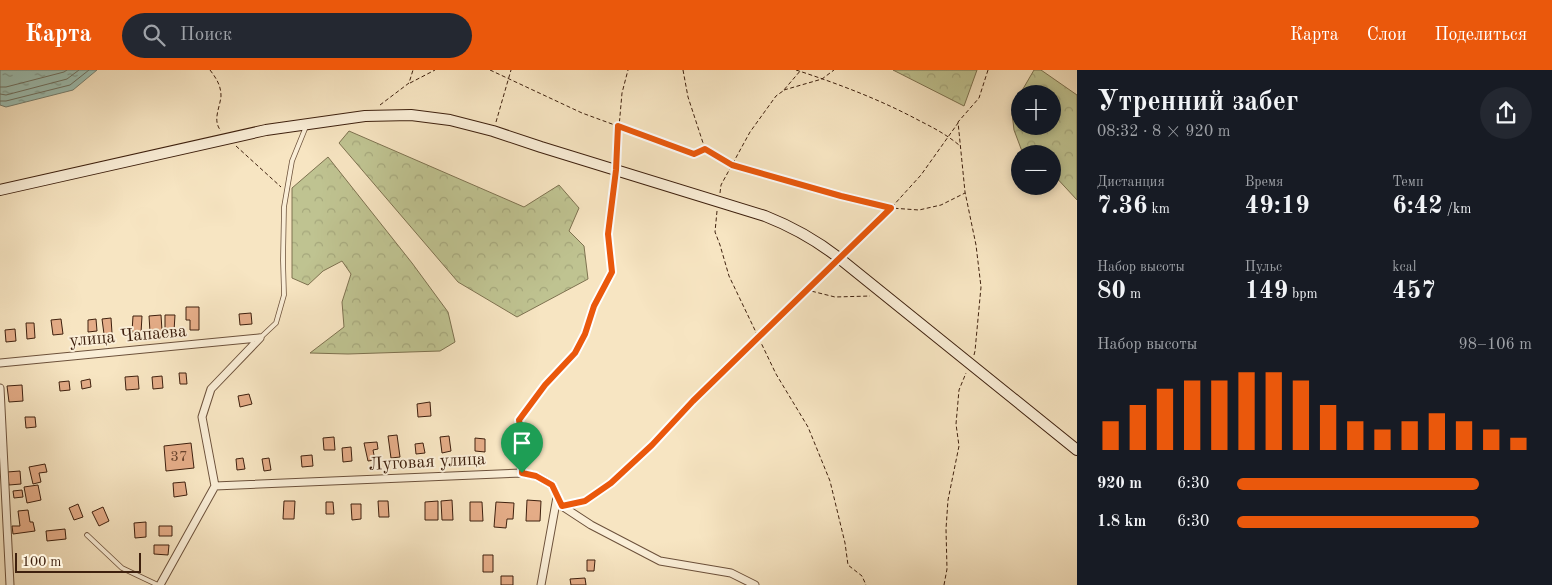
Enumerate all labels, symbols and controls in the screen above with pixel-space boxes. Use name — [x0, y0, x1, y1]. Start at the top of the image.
search box — [122, 13, 472, 58]
icon: search — [140, 21, 168, 49]
text: Карта — [25, 23, 92, 47]
text: Поиск — [180, 26, 232, 45]
text: Карта — [1290, 26, 1339, 44]
text: Слои — [1367, 26, 1406, 44]
text: Поделиться — [1434, 26, 1527, 44]
map controls — [1011, 85, 1061, 195]
button: + — [1011, 85, 1061, 135]
button: share — [1480, 87, 1532, 139]
text: Утренний забег — [1097, 89, 1298, 117]
text: 08:32 · 8 × 920 m — [1097, 124, 1230, 140]
button: − — [1011, 145, 1061, 195]
text: Дистанция — [1097, 175, 1165, 189]
text: Время — [1245, 175, 1283, 189]
text: Темп — [1392, 175, 1424, 189]
text: 7.36 — [1097, 194, 1148, 219]
text: 49:19 — [1245, 194, 1310, 219]
text: 6:42 — [1392, 194, 1443, 219]
text: km — [1148, 202, 1170, 216]
text: /km — [1443, 202, 1471, 216]
text: Набор высоты — [1097, 260, 1185, 274]
text: Пульс — [1245, 260, 1282, 274]
text: kcal — [1392, 260, 1416, 274]
text: 80 — [1097, 279, 1126, 304]
text: 149 — [1245, 279, 1288, 304]
text: 457 — [1392, 279, 1436, 304]
text: m — [1126, 287, 1141, 301]
text: bpm — [1288, 287, 1318, 301]
street label: улица Чапаева — [69, 322, 188, 350]
text: Набор высоты — [1097, 337, 1197, 353]
text: 98–106 m — [1458, 337, 1532, 353]
pin — [501, 422, 543, 473]
icon: arrive — [508, 429, 536, 457]
house number: 37 — [170, 450, 188, 465]
street label: Луговая улица — [368, 450, 486, 474]
text: 920 m — [1097, 476, 1142, 492]
text: 6:30 — [1177, 476, 1209, 492]
text: 1.8 km — [1097, 514, 1146, 530]
text: 6:30 — [1177, 514, 1209, 530]
scale bar — [15, 550, 141, 573]
text: 100 m — [22, 555, 61, 569]

